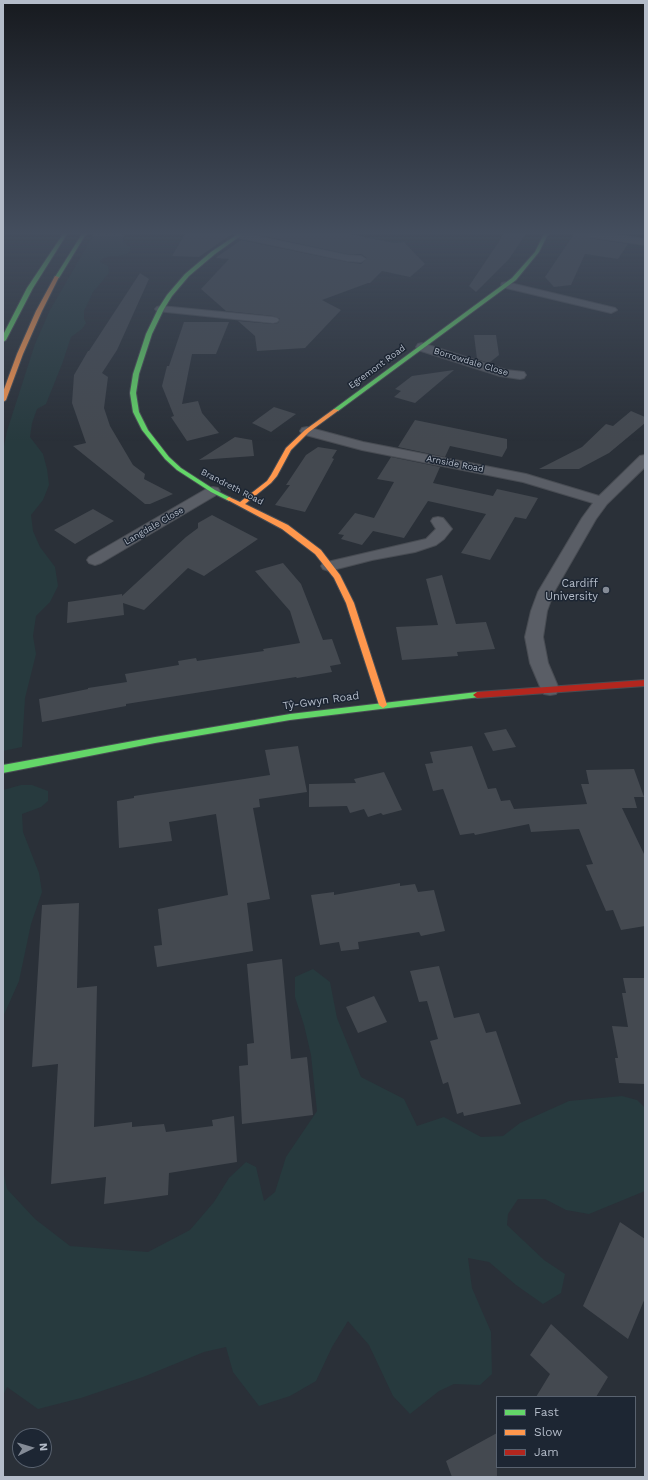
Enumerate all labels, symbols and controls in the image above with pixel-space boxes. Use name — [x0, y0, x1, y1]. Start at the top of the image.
street label: Egremont Road — [347, 343, 407, 391]
street label: Borrowdale Close — [433, 346, 509, 378]
street label: Arnside Road — [425, 453, 485, 475]
street label: Brandreth Road — [199, 467, 265, 507]
street label: Langdale Close — [122, 505, 186, 547]
place label: Cardiff University — [545, 577, 598, 603]
marker: Cardiff University — [601, 585, 611, 595]
street label: Tŷ-Gwyn Road — [282, 689, 360, 713]
legend — [496, 1396, 636, 1468]
text: Fast — [534, 1405, 559, 1419]
text: Slow — [534, 1425, 562, 1439]
north arrow — [12, 1428, 52, 1468]
text: N — [37, 1442, 50, 1452]
text: Jam — [534, 1445, 559, 1459]

